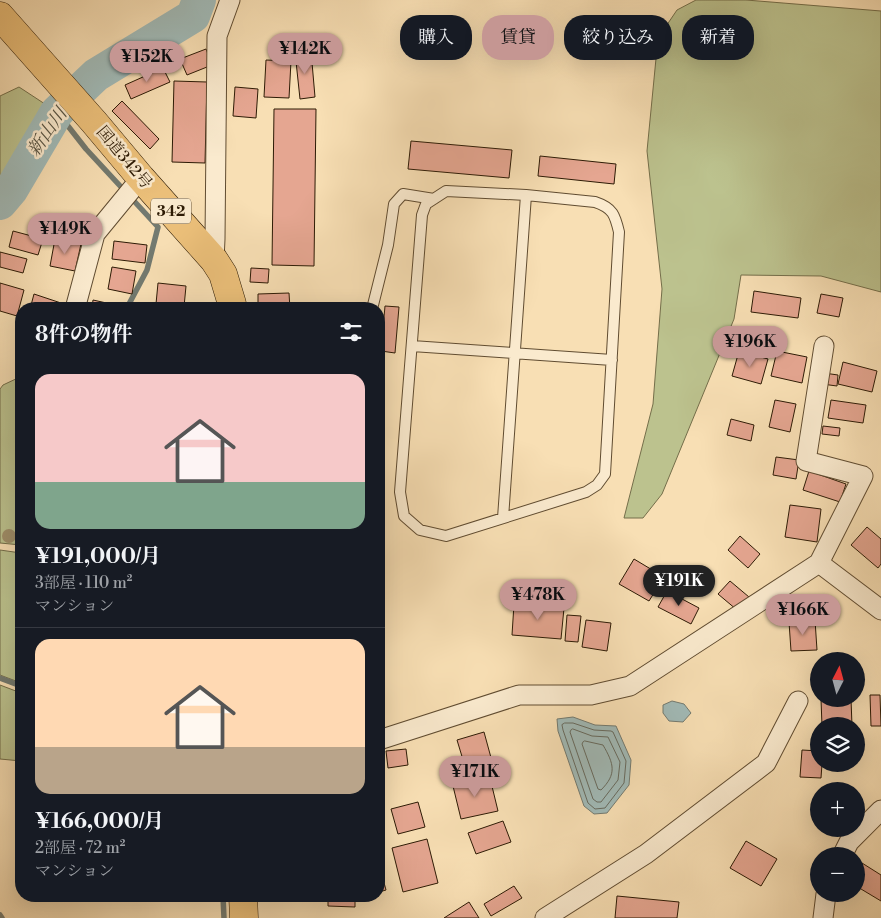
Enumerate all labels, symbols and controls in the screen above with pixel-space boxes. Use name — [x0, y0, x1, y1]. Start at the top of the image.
chip: 購入 — [400, 15, 472, 60]
chip: 賃貸 — [482, 15, 554, 60]
chip: 絞り込み — [564, 15, 672, 60]
chip: 新着 — [682, 15, 754, 60]
pin: ¥142K — [270, 32, 340, 75]
text: ¥142K — [279, 39, 331, 59]
pin: ¥152K — [112, 41, 182, 83]
text: ¥152K — [121, 47, 173, 67]
water label: 新山川 — [23, 102, 73, 161]
street label: 国道342号 — [92, 122, 156, 193]
road number: 342 — [151, 198, 191, 224]
pin: ¥149K — [30, 212, 100, 255]
text: ¥149K — [38, 219, 92, 239]
icon: filters — [337, 318, 365, 346]
text: 8件の物件 — [35, 322, 132, 348]
pin: ¥196K — [715, 326, 785, 368]
text: ¥196K — [724, 332, 776, 352]
icon: home — [155, 406, 245, 496]
text: ¥191,000/月 — [35, 544, 161, 570]
pin: ¥191K — [644, 564, 714, 607]
text: ¥191K — [654, 571, 704, 591]
text: 3部屋 · 110 m² — [35, 573, 132, 593]
pin: ¥478K — [503, 578, 573, 621]
text: ¥478K — [511, 585, 565, 605]
pin: ¥166K — [768, 594, 838, 636]
text: マンション — [35, 596, 114, 616]
text: ¥166K — [777, 600, 829, 620]
north arrow — [810, 652, 865, 708]
map controls — [810, 652, 865, 902]
icon: home — [155, 672, 245, 762]
button: layers — [810, 717, 865, 772]
pin: ¥171K — [440, 756, 510, 798]
text: ¥171K — [450, 762, 500, 782]
button: + — [810, 782, 865, 837]
text: ¥166,000/月 — [35, 809, 164, 835]
text: 2部屋 · 72 m² — [35, 838, 125, 858]
button: − — [810, 847, 865, 902]
text: マンション — [35, 861, 114, 881]

